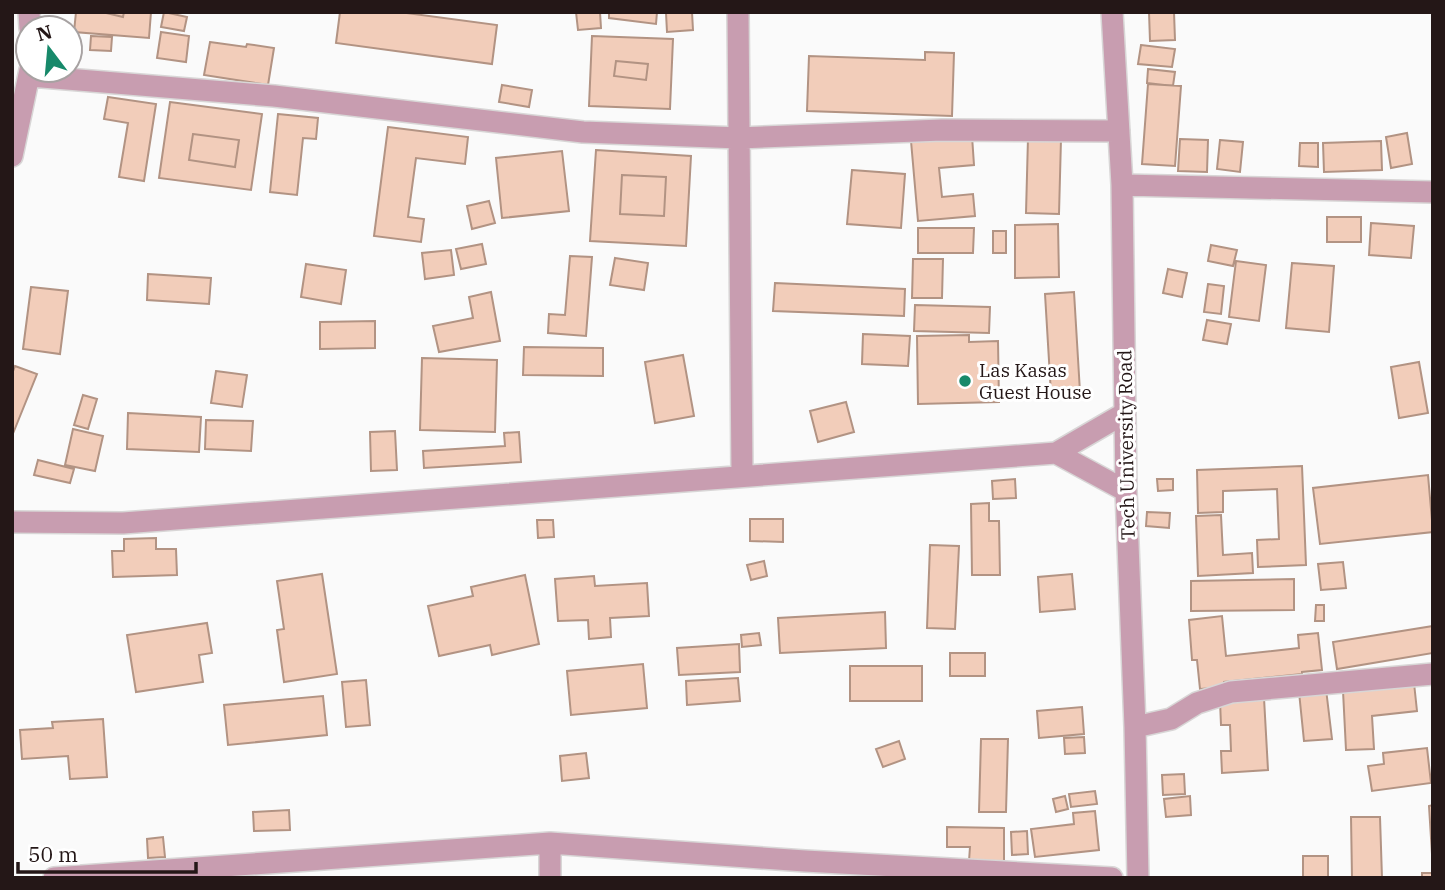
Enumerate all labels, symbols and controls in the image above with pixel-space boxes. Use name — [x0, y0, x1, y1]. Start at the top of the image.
north arrow — [14, 14, 84, 84]
text: N — [34, 19, 55, 46]
street label: Tech University Road — [1112, 350, 1140, 540]
place label: Las Kasas Guest House — [979, 358, 1092, 404]
marker: Las Kasas Guest House — [957, 373, 973, 389]
scale bar — [18, 830, 196, 874]
text: 50 m — [28, 840, 78, 868]

